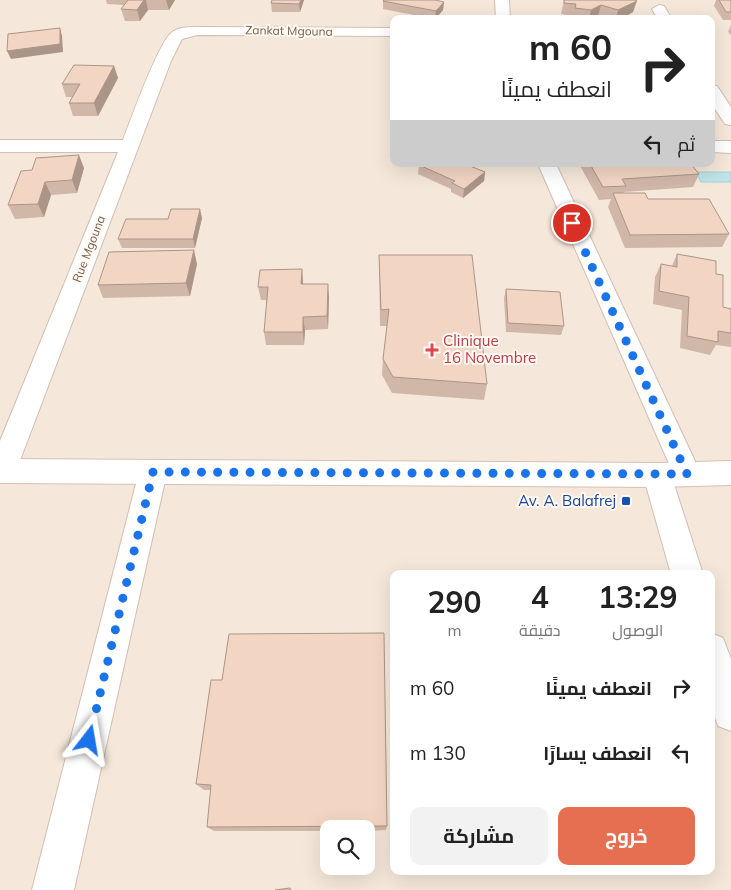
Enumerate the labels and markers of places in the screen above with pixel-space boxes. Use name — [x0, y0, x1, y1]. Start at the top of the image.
pin — [551, 202, 593, 244]
place label: Clinique 16 Novembre — [443, 331, 536, 367]
marker: Clinique 16 Novembre — [425, 343, 439, 357]
place label: Av. A. Balafrej — [518, 491, 616, 510]
marker: Av. A. Balafrej — [620, 495, 632, 507]

